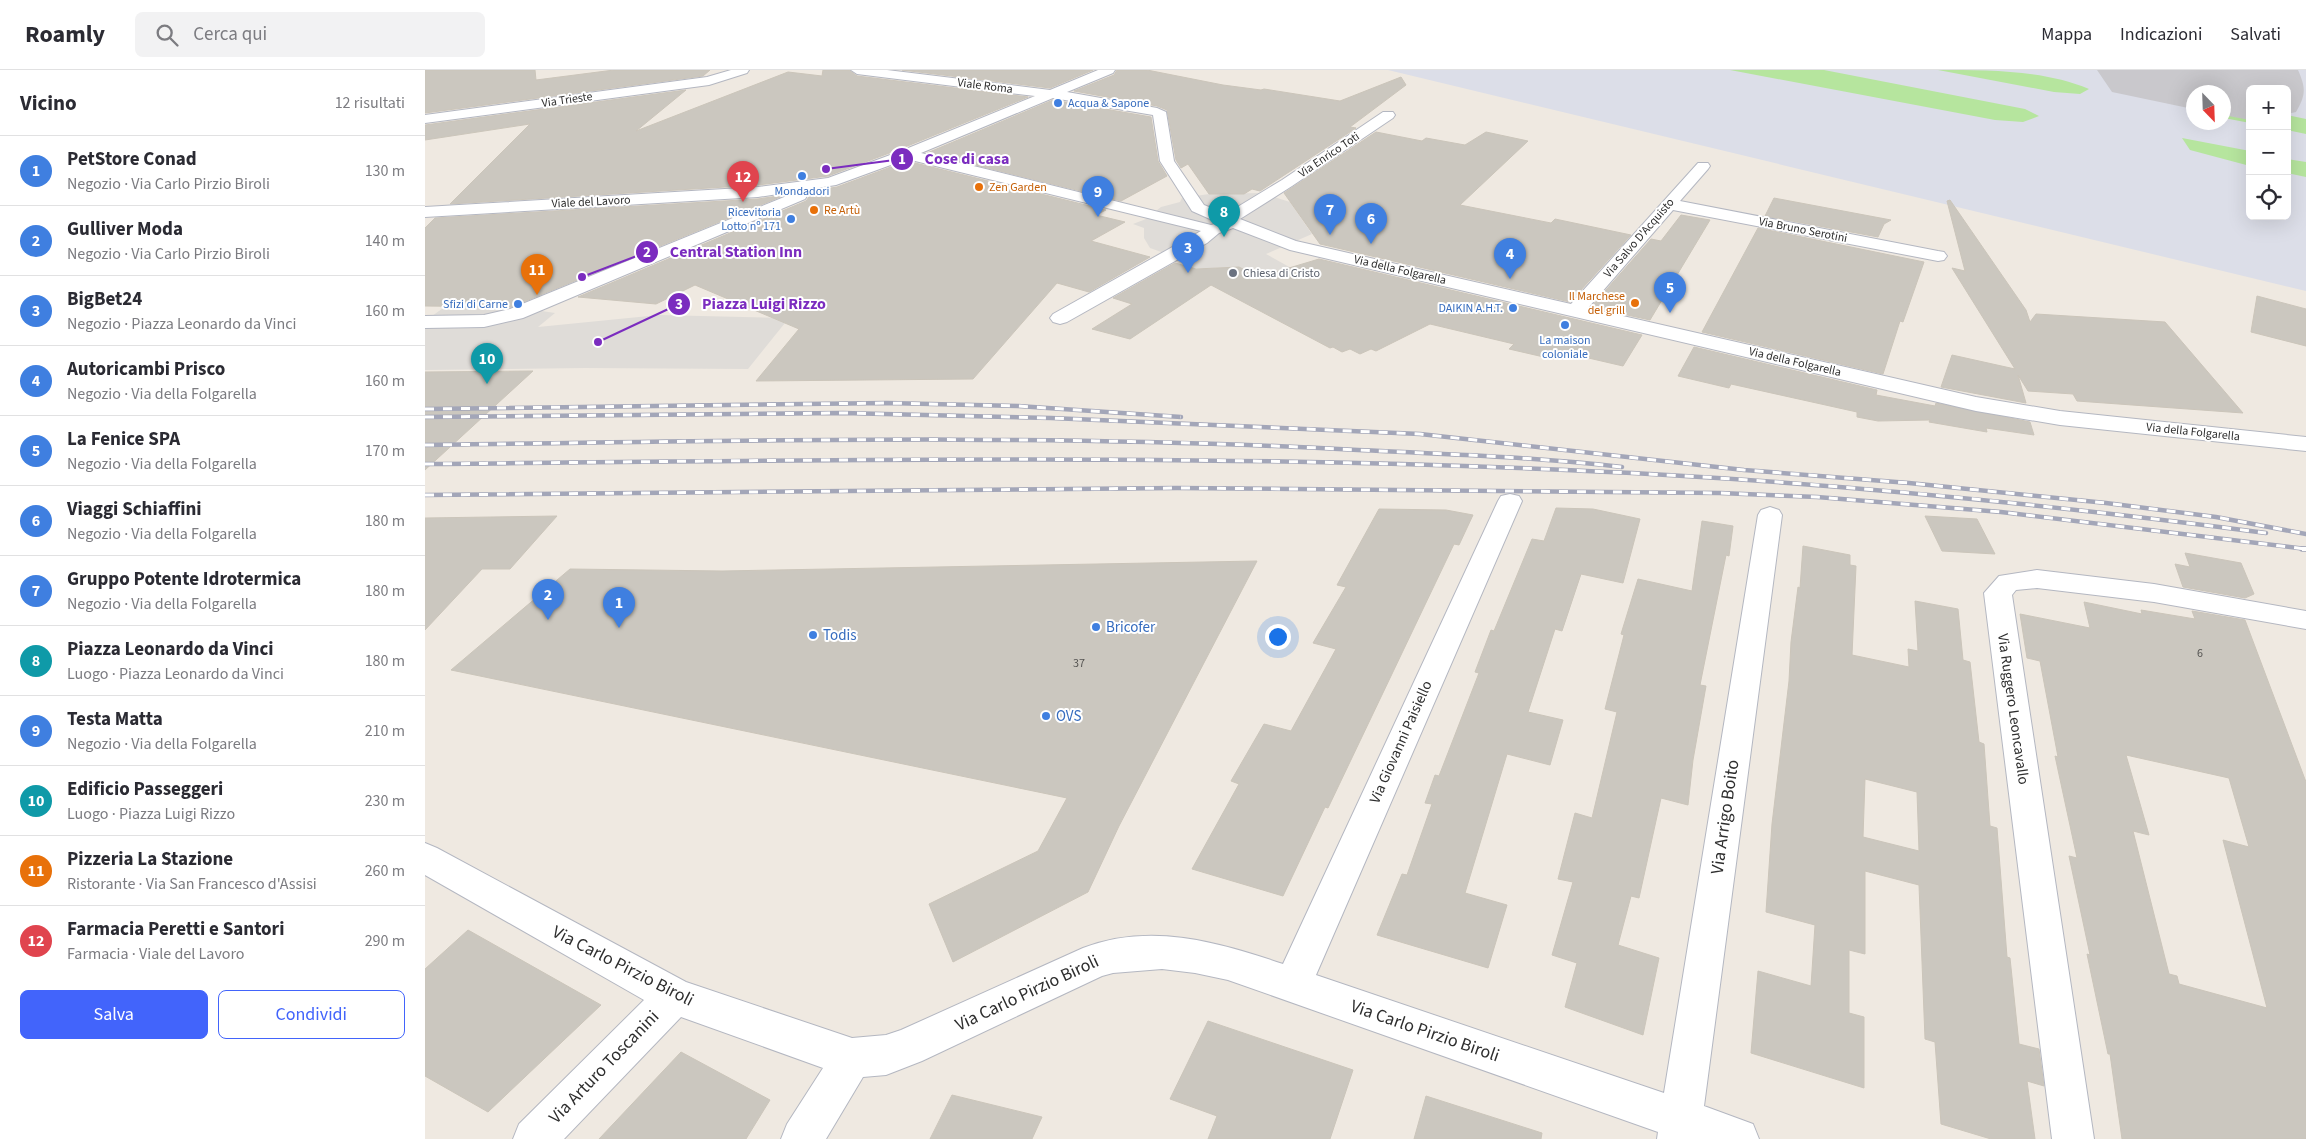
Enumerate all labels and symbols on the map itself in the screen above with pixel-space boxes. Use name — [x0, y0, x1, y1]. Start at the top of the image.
street label: Viale Roma — [956, 74, 1014, 98]
north arrow — [2186, 85, 2231, 130]
street label: Via Trieste — [540, 88, 594, 112]
place label: Acqua & Sapone — [1068, 95, 1149, 112]
marker: Acqua & Sapone — [1052, 97, 1064, 109]
street label: Via Enrico Toti — [1295, 128, 1363, 182]
callout: Cose di casa — [890, 143, 1020, 174]
text: Cose di casa — [925, 148, 1009, 170]
text: 1 — [898, 149, 906, 170]
pin: 12 — [727, 161, 759, 202]
marker: Mondadori — [796, 170, 808, 182]
pin: 9 — [1082, 176, 1114, 217]
place label: Zen Garden — [989, 179, 1047, 196]
marker: Zen Garden — [973, 181, 985, 193]
place label: Mondadori — [775, 183, 829, 200]
street label: Viale del Lavoro — [551, 191, 631, 213]
pin: 7 — [1314, 194, 1346, 235]
street label: Via Salvo D'Acquisto — [1600, 195, 1678, 281]
pin: 8 — [1208, 196, 1240, 237]
place label: Re Artù — [824, 202, 860, 219]
pin: 6 — [1355, 203, 1387, 244]
place label: Ricevitoria Lotto nº 171 — [721, 204, 781, 235]
marker: Re Artù — [808, 204, 820, 216]
marker: Ricevitoria Lotto nº 171 — [785, 213, 797, 225]
street label: Via Bruno Serotini — [1757, 213, 1849, 247]
pin: 3 — [1172, 232, 1204, 273]
callout: Central Station Inn — [635, 236, 812, 267]
pin: 4 — [1494, 238, 1526, 279]
text: Central Station Inn — [670, 241, 802, 263]
text: 2 — [643, 242, 651, 263]
street label: Via della Folgarella — [1352, 251, 1448, 289]
pin: 11 — [521, 254, 553, 295]
place label: Chiesa di Cristo — [1243, 265, 1320, 282]
marker: Chiesa di Cristo — [1227, 267, 1239, 279]
pin: 5 — [1654, 272, 1686, 313]
callout: Piazza Luigi Rizzo — [667, 288, 836, 319]
place label: Il Marchese del grill — [1569, 288, 1625, 319]
text: Piazza Luigi Rizzo — [702, 293, 826, 315]
text: 3 — [675, 294, 683, 315]
place label: Sfizi di Carne — [443, 296, 508, 313]
marker: Il Marchese del grill — [1629, 297, 1641, 309]
marker: Sfizi di Carne — [512, 298, 524, 310]
place label: DAIKIN A.H.T. — [1439, 300, 1503, 317]
marker: DAIKIN A.H.T. — [1507, 302, 1519, 314]
marker: La maison coloniale — [1559, 319, 1571, 331]
place label: La maison coloniale — [1539, 332, 1591, 363]
pin: 10 — [471, 343, 503, 384]
street label: Via della Folgarella — [1747, 343, 1843, 381]
street label: Via della Folgarella — [2145, 419, 2241, 445]
pin: 2 — [532, 579, 564, 620]
pin: 1 — [603, 587, 635, 628]
place label: Bricofer — [1106, 617, 1156, 638]
marker: Bricofer — [1090, 621, 1102, 633]
your location — [1265, 624, 1291, 650]
place label: Todis — [823, 625, 856, 646]
marker: Todis — [807, 629, 819, 641]
street label: Via Ruggero Leoncavallo — [1992, 632, 2034, 786]
house number: 6 — [2197, 645, 2203, 662]
house number: 37 — [1073, 655, 1085, 672]
street label: Via Giovanni Paisiello — [1364, 677, 1438, 807]
place label: OVS — [1056, 706, 1081, 727]
marker: OVS — [1040, 710, 1052, 722]
street label: Via Arrigo Boito — [1705, 758, 1745, 876]
street label: Via Carlo Pirzio Biroli — [548, 919, 698, 1013]
street label: Via Carlo Pirzio Biroli — [951, 949, 1103, 1037]
street label: Via Carlo Pirzio Biroli — [1347, 994, 1503, 1068]
street label: Via Arturo Toscanini — [543, 1005, 665, 1129]

